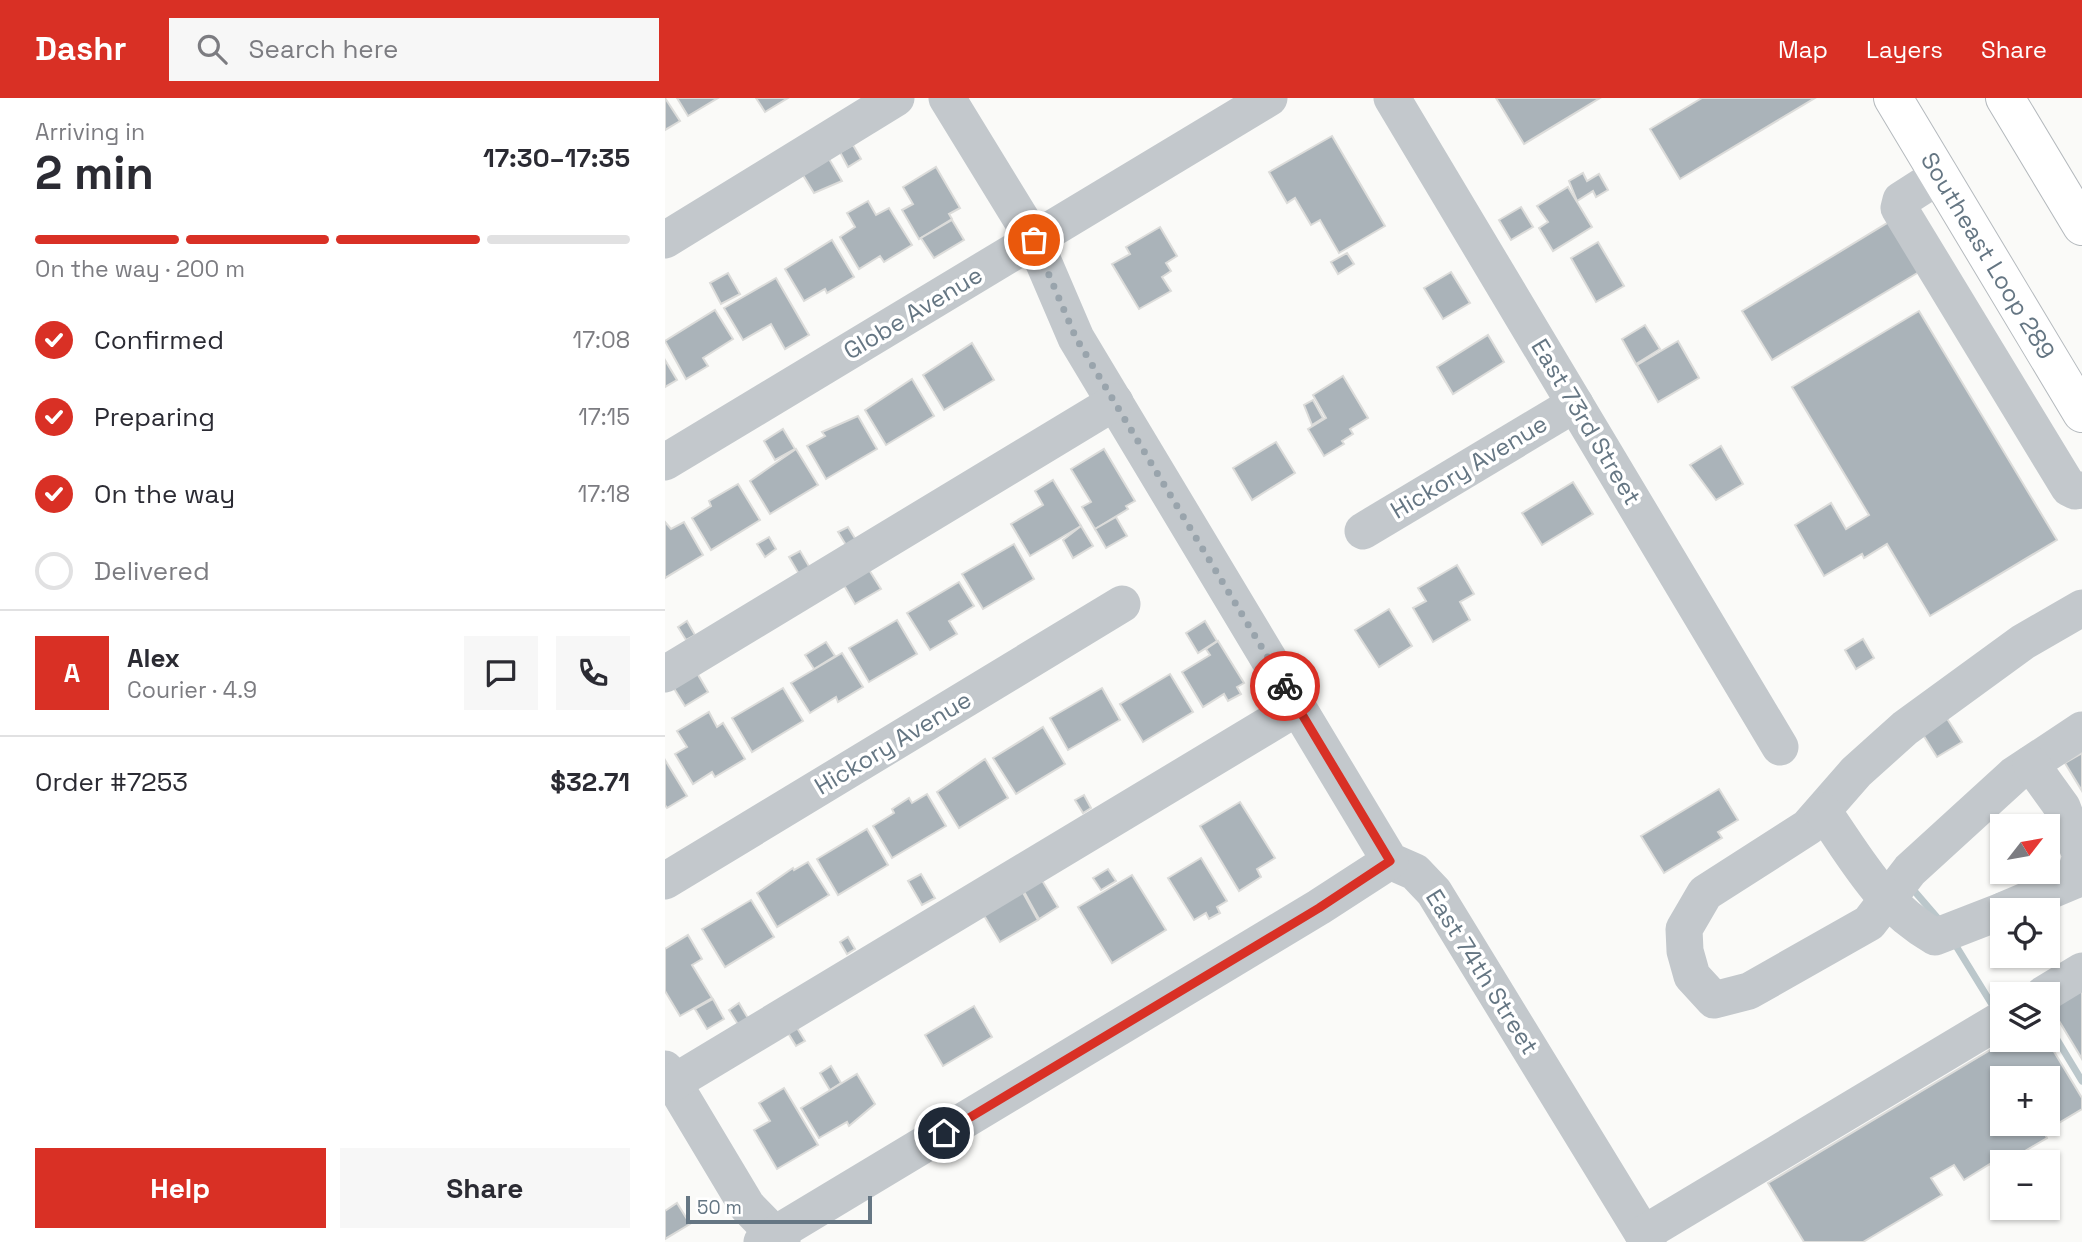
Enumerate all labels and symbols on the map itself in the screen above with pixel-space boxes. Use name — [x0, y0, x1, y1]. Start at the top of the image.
street label: Southeast Loop 289 — [1914, 146, 2062, 365]
pin — [1004, 210, 1064, 270]
street label: Globe Avenue — [838, 259, 988, 366]
street label: East 73rd Street — [1525, 333, 1648, 510]
street label: Hickory Avenue — [1385, 408, 1553, 526]
courier — [1250, 651, 1320, 721]
street label: Hickory Avenue — [809, 684, 977, 802]
north arrow — [1990, 814, 2060, 884]
street label: East 74th Street — [1419, 883, 1546, 1060]
pin — [914, 1103, 974, 1163]
scale bar — [686, 1193, 871, 1225]

